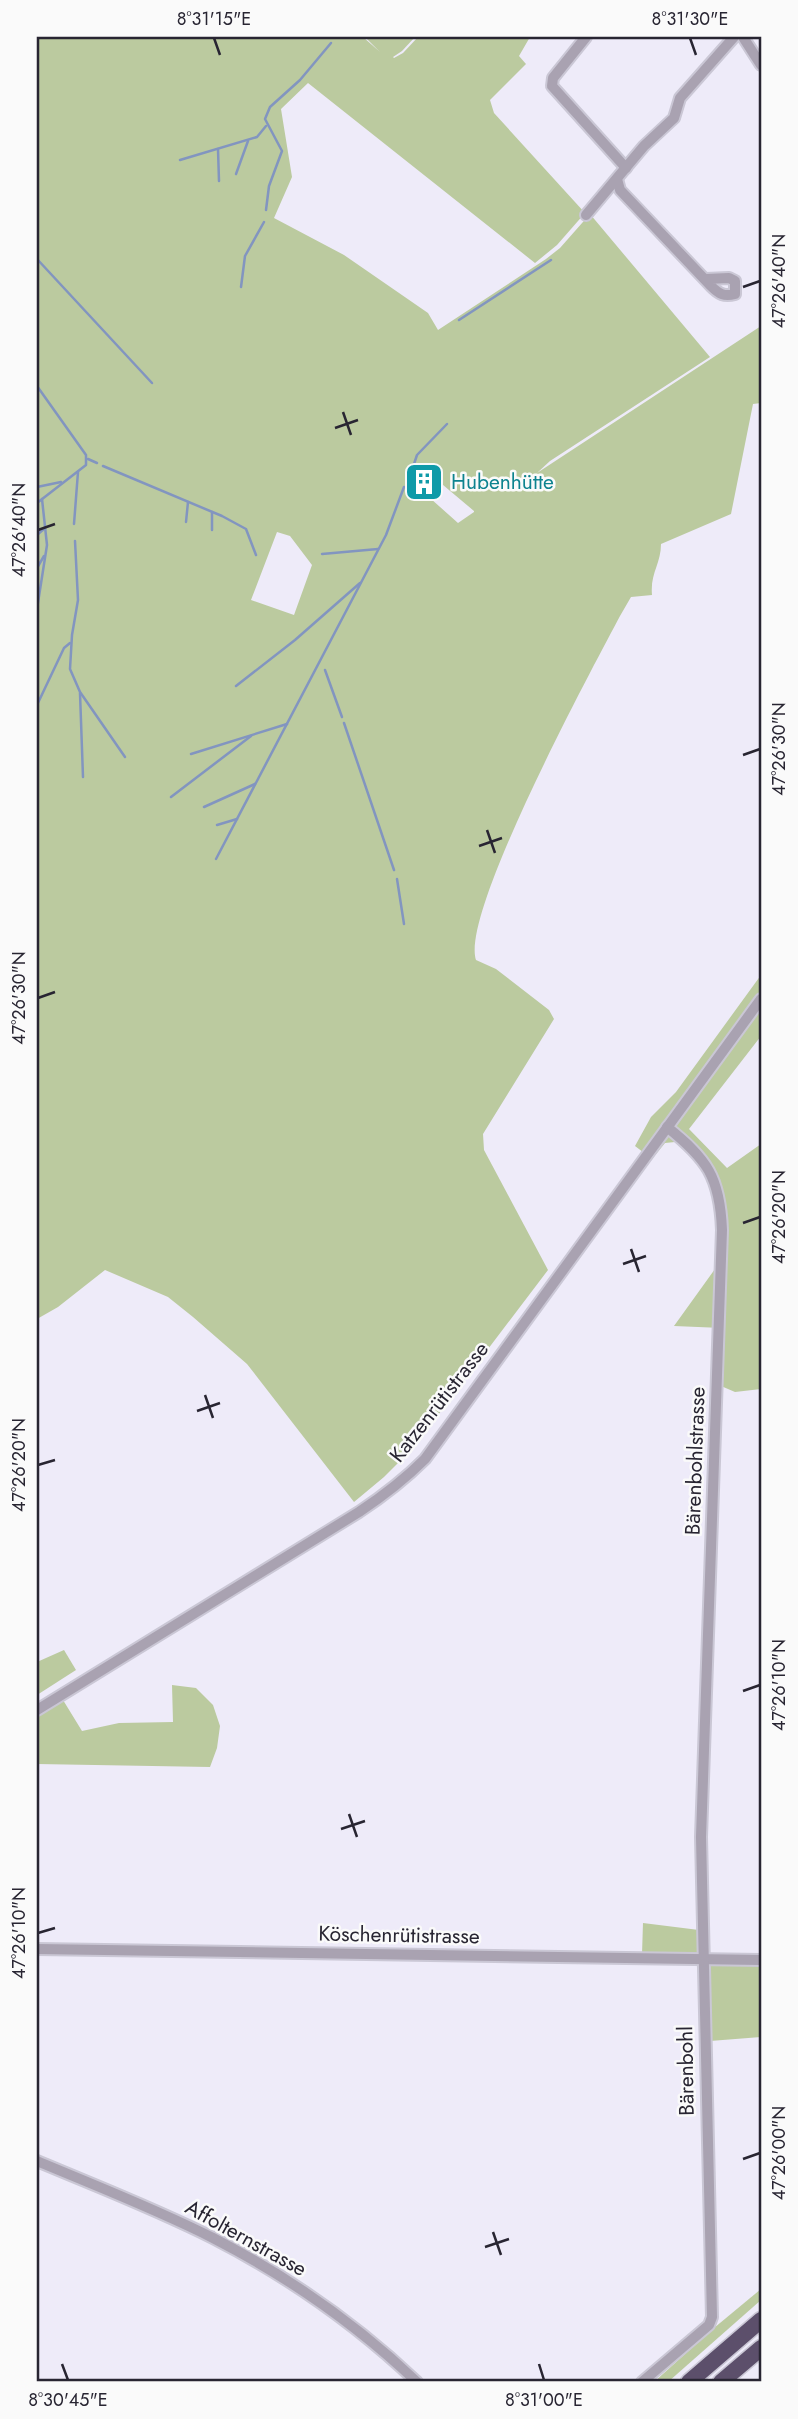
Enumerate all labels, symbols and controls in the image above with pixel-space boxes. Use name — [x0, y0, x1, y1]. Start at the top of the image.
text: 8°31'15"E — [177, 6, 251, 32]
text: 8°31'30"E — [652, 6, 728, 32]
text: 47°26'40"N — [766, 234, 792, 328]
building icon: Hubenhütte — [403, 461, 445, 503]
place label: Hubenhütte — [451, 467, 554, 497]
text: 47°26'40"N — [6, 483, 32, 577]
text: 47°26'30"N — [766, 702, 792, 796]
text: 47°26'30"N — [6, 951, 32, 1045]
text: 47°26'20"N — [766, 1170, 792, 1264]
street label: Katzenrütistrasse — [382, 1335, 496, 1469]
street label: Bärenbohlstrasse — [677, 1386, 713, 1536]
text: 47°26'20"N — [6, 1418, 32, 1512]
text: 47°26'10"N — [766, 1639, 792, 1731]
text: 47°26'10"N — [6, 1887, 32, 1979]
street label: Köschenrütistrasse — [318, 1919, 480, 1951]
street label: Bärenbohl — [670, 2026, 702, 2116]
text: 47°26'00"N — [766, 2106, 792, 2200]
street label: Affolternstrasse — [180, 2192, 312, 2284]
text: 8°30'45"E — [28, 2387, 108, 2413]
text: 8°31'00"E — [505, 2387, 583, 2413]

